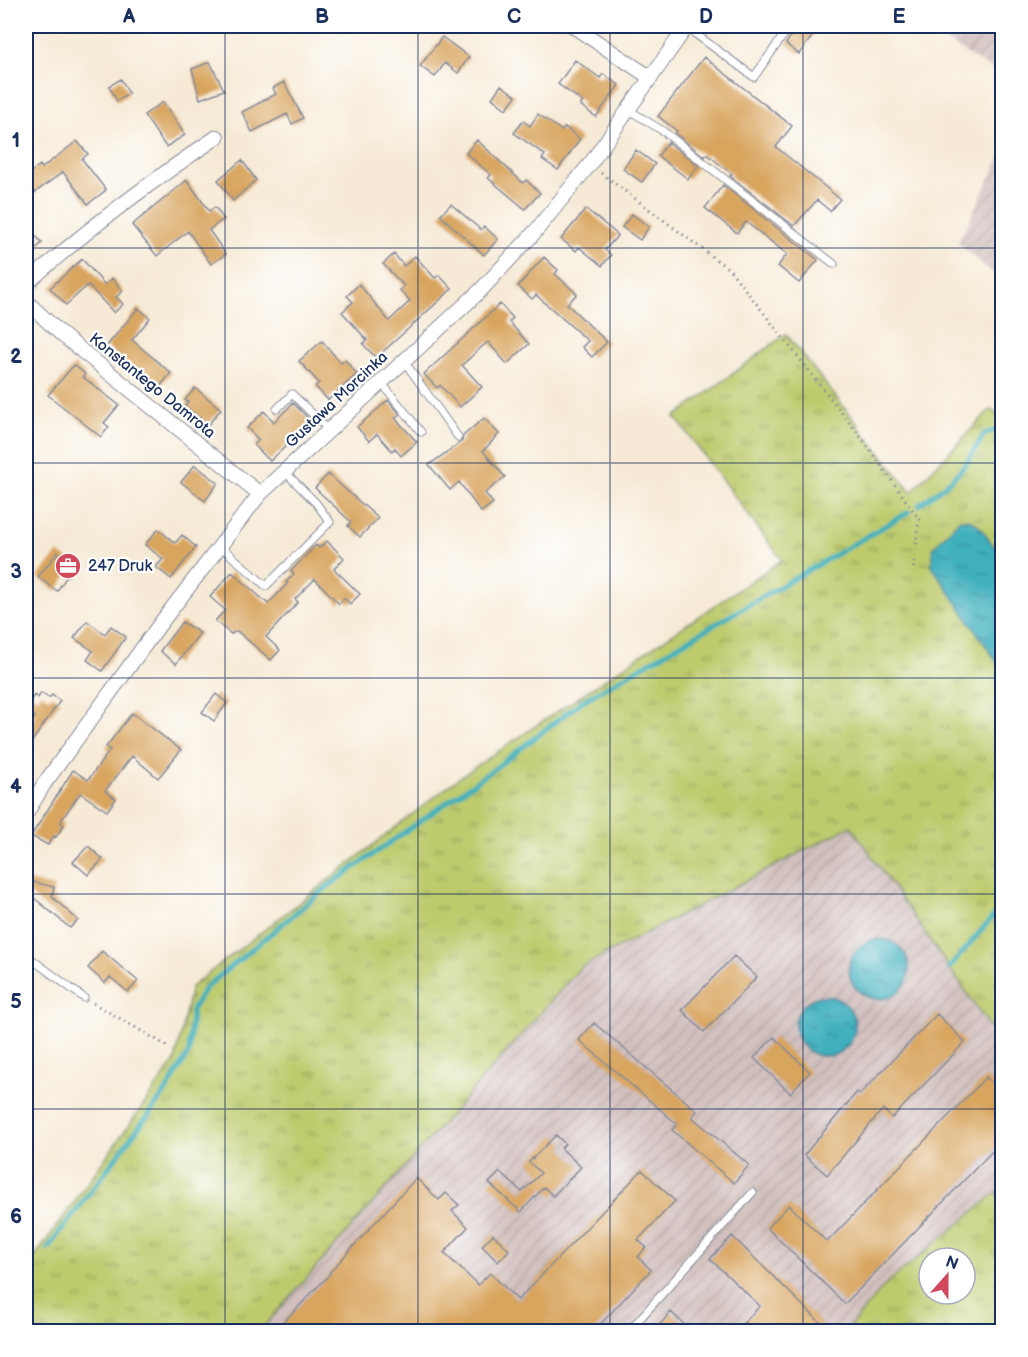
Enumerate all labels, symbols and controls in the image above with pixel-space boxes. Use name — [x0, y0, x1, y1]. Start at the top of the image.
text: A — [122, 5, 136, 29]
text: B — [315, 5, 329, 29]
text: C — [507, 5, 521, 29]
text: D — [699, 5, 713, 29]
text: E — [893, 5, 906, 29]
text: 1 — [12, 129, 20, 153]
street label: Konstantego Damrota — [85, 329, 219, 443]
text: 2 — [10, 345, 22, 369]
street label: Gustawa Morcinka — [282, 348, 392, 452]
office icon: 247 Druk — [53, 551, 83, 581]
place label: 247 Druk — [88, 557, 153, 576]
text: 3 — [10, 560, 22, 584]
text: 4 — [10, 775, 22, 799]
text: 5 — [10, 990, 22, 1014]
text: 6 — [10, 1205, 22, 1229]
north arrow — [917, 1246, 977, 1306]
text: N — [943, 1252, 961, 1274]

